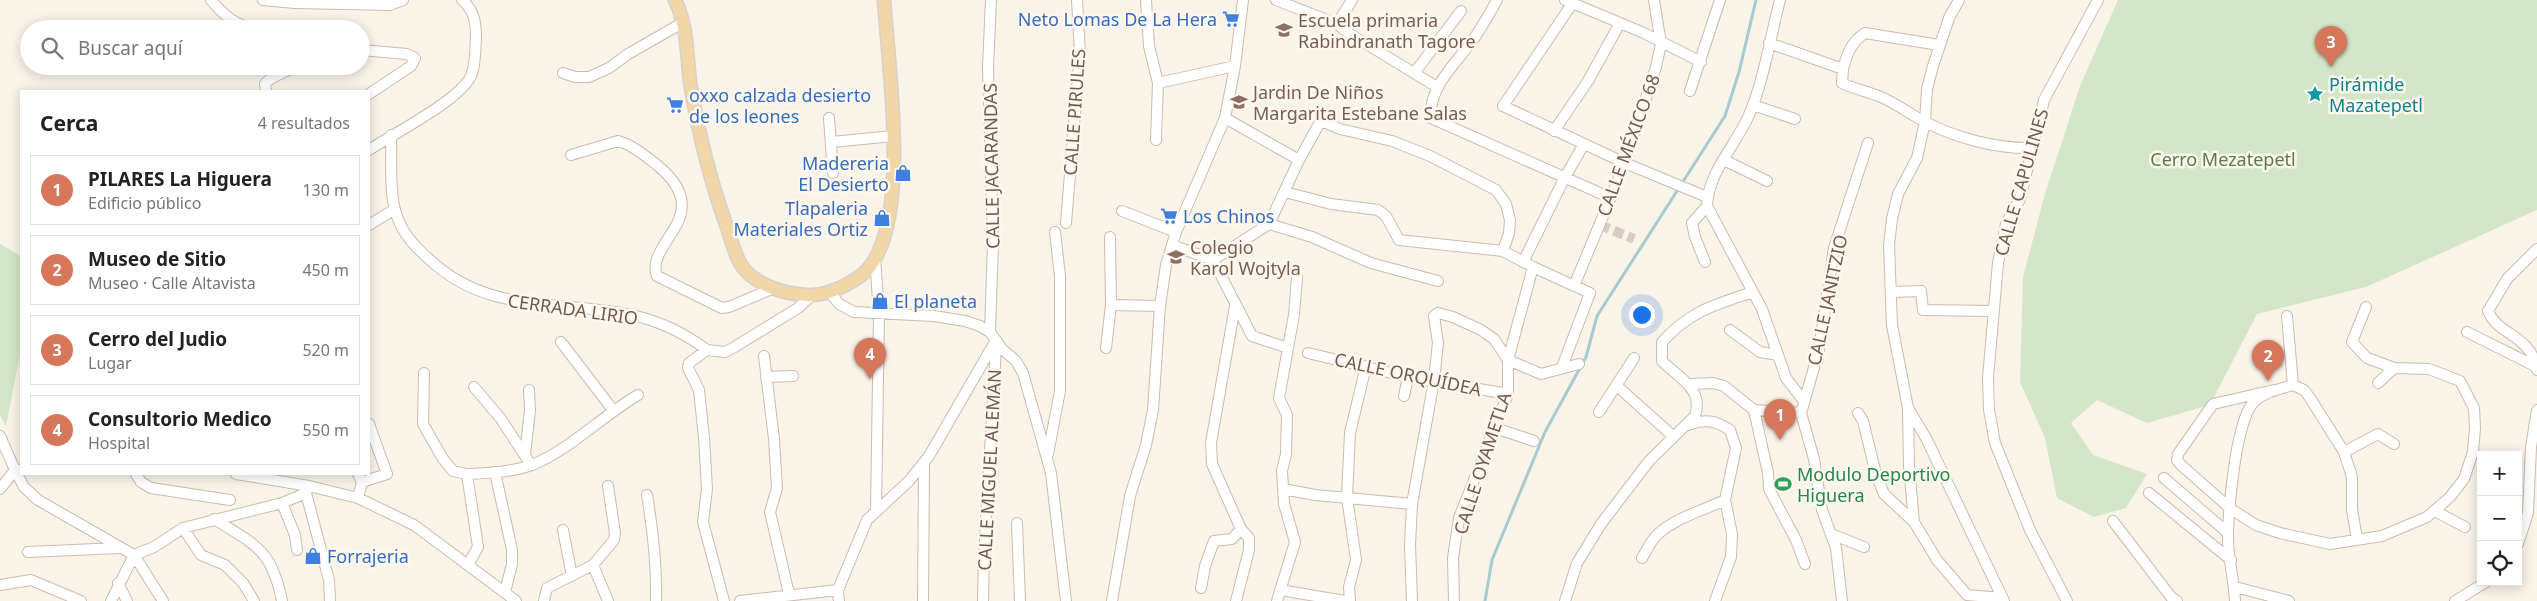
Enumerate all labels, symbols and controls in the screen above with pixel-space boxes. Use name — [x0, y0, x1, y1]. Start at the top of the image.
place label: Neto Lomas De La Hera — [1018, 7, 1217, 31]
place label: Escuela primaria Rabindranath Tagore — [1298, 8, 1476, 53]
supermarket icon: Neto Lomas De La Hera — [1221, 9, 1241, 29]
search box — [20, 20, 370, 75]
school or university icon: Escuela primaria Rabindranath Tagore — [1274, 20, 1294, 40]
pin: 3 — [2315, 26, 2347, 67]
icon: search — [38, 34, 66, 62]
text: Buscar aquí — [78, 35, 183, 61]
street label: CALLE PIRULES — [1058, 48, 1090, 176]
street label: CALLE MÉXICO 68 — [1591, 71, 1665, 219]
place label: Pirámide Mazatepetl — [2329, 72, 2423, 117]
place label: Jardin De Niños Margarita Estebane Salas — [1251, 80, 1467, 125]
place label: oxxo calzada desierto de los leones — [689, 83, 871, 128]
street label: CALLE JACARANDAS — [978, 83, 1004, 249]
place icon: Pirámide Mazatepetl — [2305, 84, 2325, 104]
school or university icon: Jardin De Niños Margarita Estebane Salas — [1229, 92, 1249, 112]
supermarket icon: oxxo calzada desierto de los leones — [665, 95, 685, 115]
street label: CALLE CAPULINES — [1988, 105, 2054, 259]
text: Cerca — [40, 109, 98, 137]
text: 4 resultados — [258, 112, 350, 134]
park label: Cerro Mezatepetl — [2150, 147, 2296, 171]
place label: Madereria El Desierto — [798, 151, 889, 196]
shop icon: Madereria El Desierto — [893, 163, 913, 183]
text: PILARES La Higuera — [88, 166, 272, 192]
text: 1 — [52, 179, 62, 201]
text: 130 m — [302, 179, 349, 201]
text: Edificio público — [88, 192, 201, 214]
place label: Tlapaleria Materiales Ortiz — [734, 196, 868, 241]
place label: Los Chinos — [1183, 204, 1274, 228]
supermarket icon: Los Chinos — [1159, 206, 1179, 226]
shop icon: Tlapaleria Materiales Ortiz — [872, 208, 892, 228]
street label: CALLE JANITZIO — [1801, 232, 1853, 368]
place label: Colegio Karol Wojtyla — [1190, 235, 1301, 280]
text: Museo de Sitio — [88, 246, 226, 272]
school or university icon: Colegio Karol Wojtyla — [1166, 247, 1186, 267]
text: 2 — [52, 259, 62, 281]
text: 450 m — [302, 259, 349, 281]
text: Museo · Calle Altavista — [88, 272, 256, 294]
street label: CERRADA LIRIO — [506, 288, 640, 330]
place label: El planeta — [894, 289, 977, 313]
shop icon: El planeta — [870, 291, 890, 311]
your location — [1629, 302, 1655, 328]
text: Cerro del Judio — [88, 326, 227, 352]
pin: 4 — [854, 338, 886, 379]
text: 3 — [52, 339, 62, 361]
text: 520 m — [302, 339, 349, 361]
pin: 2 — [2252, 340, 2284, 381]
street label: CALLE ORQUÍDEA — [1332, 347, 1484, 401]
text: Lugar — [88, 352, 132, 374]
street label: CALLE MIGUEL ALEMÁN — [972, 369, 1006, 571]
street label: CALLE OYAMETLA — [1448, 388, 1516, 537]
pin: 1 — [1764, 399, 1796, 440]
text: Consultorio Medico — [88, 406, 272, 432]
text: 4 — [52, 419, 62, 441]
text: 550 m — [302, 419, 349, 441]
text: Hospital — [88, 432, 150, 454]
map controls — [2477, 451, 2522, 586]
button: + — [2477, 451, 2522, 496]
place label: Modulo Deportivo Higuera — [1797, 462, 1951, 507]
sports icon: Modulo Deportivo Higuera — [1773, 474, 1793, 494]
button: − — [2477, 496, 2522, 541]
button: locate — [2477, 541, 2522, 586]
place label: Forrajeria — [327, 544, 409, 568]
shop icon: Forrajeria — [303, 546, 323, 566]

